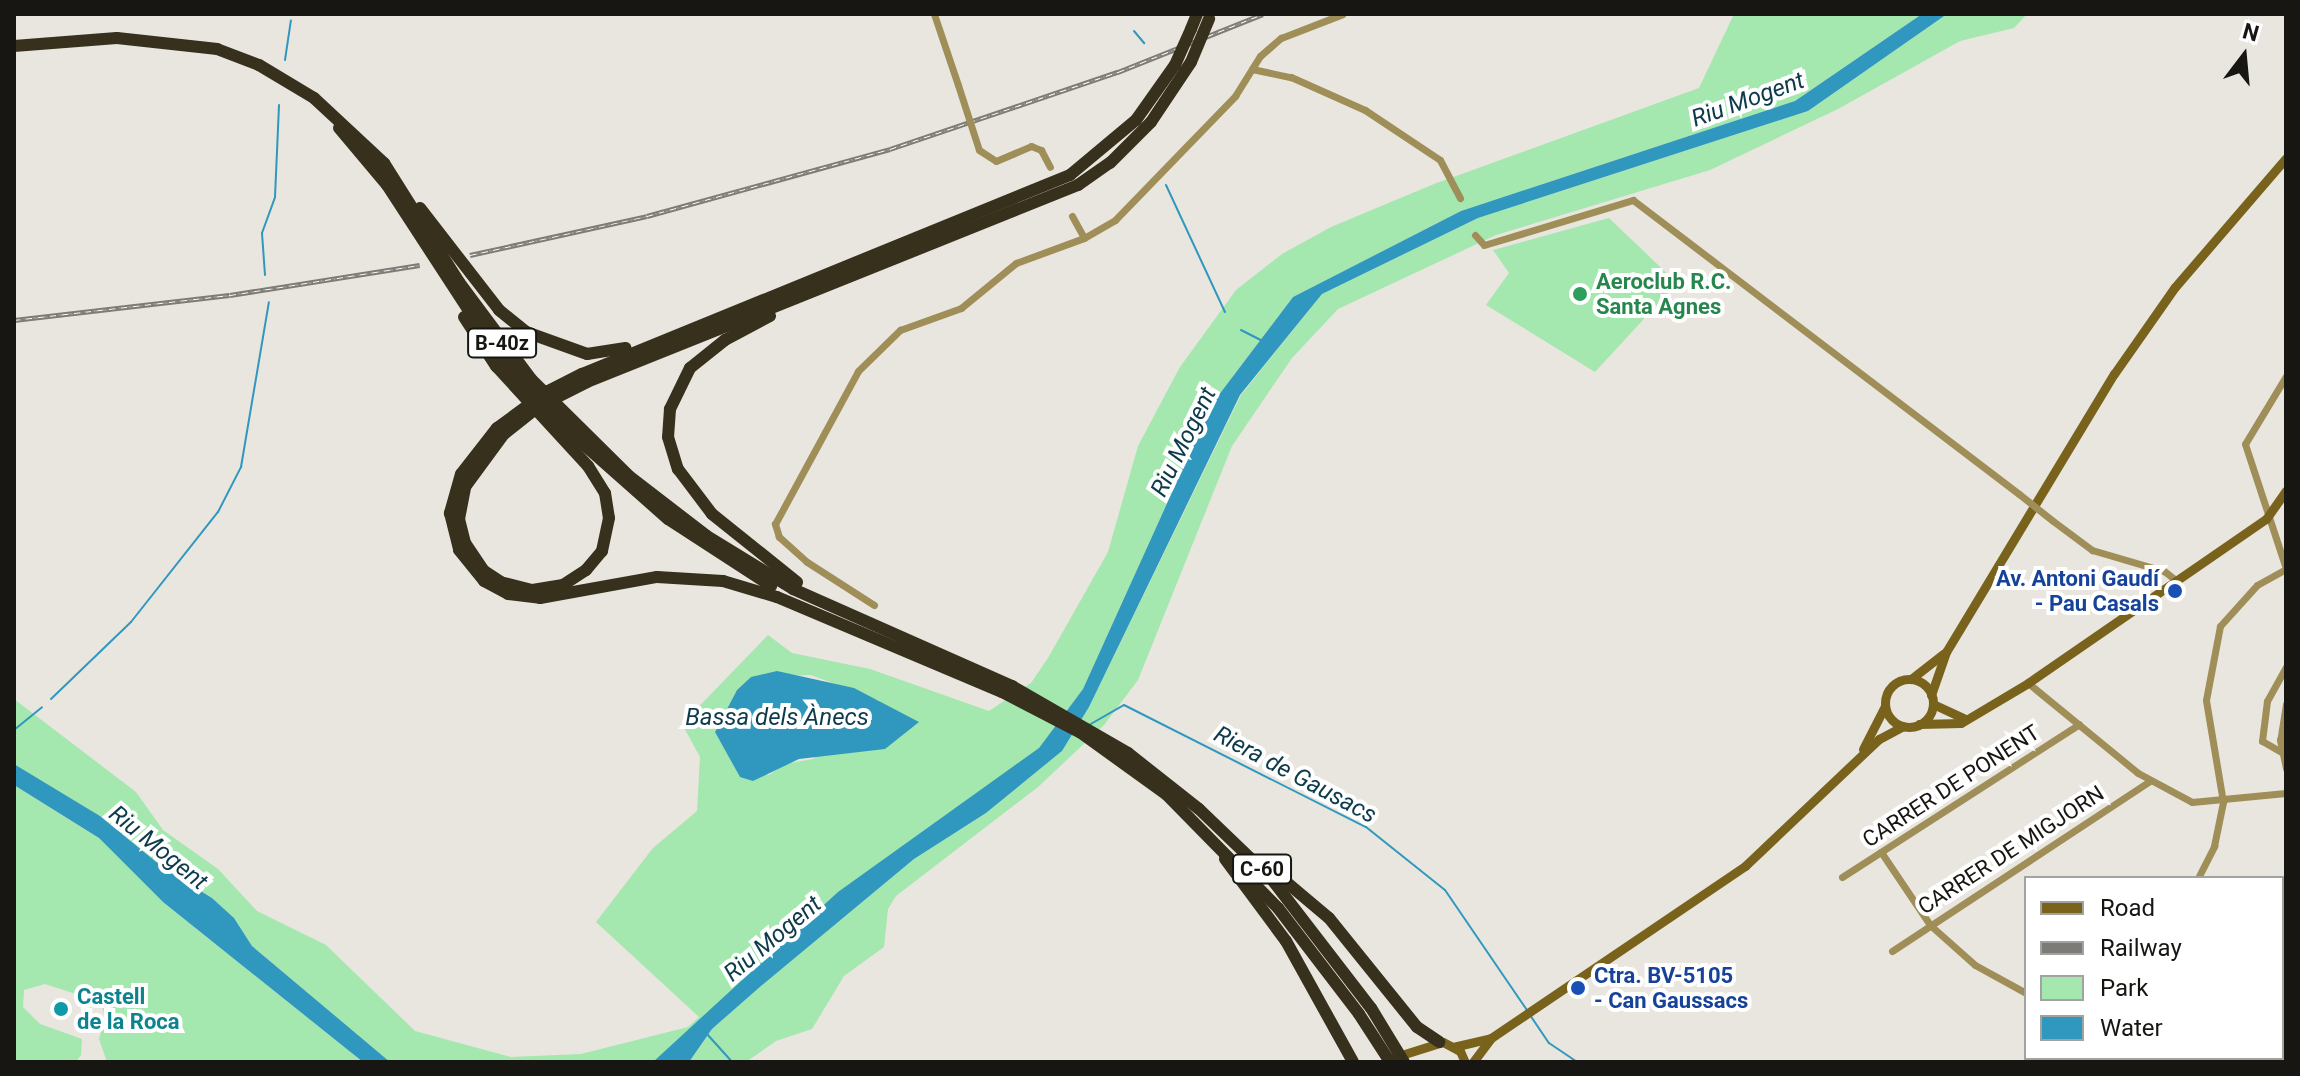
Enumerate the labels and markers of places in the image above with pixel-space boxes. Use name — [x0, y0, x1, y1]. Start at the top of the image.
place label: Aeroclub R.C. Santa Agnes — [1596, 268, 1732, 320]
marker: Aeroclub R.C. Santa Agnes — [1571, 285, 1589, 303]
place label: Av. Antoni Gaudí - Pau Casals — [1996, 565, 2159, 616]
marker: Av. Antoni Gaudí - Pau Casals — [2166, 582, 2184, 600]
place label: Ctra. BV-5105 - Can Gaussacs — [1594, 962, 1748, 1014]
marker: Ctra. BV-5105 - Can Gaussacs — [1569, 979, 1587, 997]
place label: Castell de la Roca — [77, 983, 180, 1034]
marker: Castell de la Roca — [52, 1000, 70, 1018]

